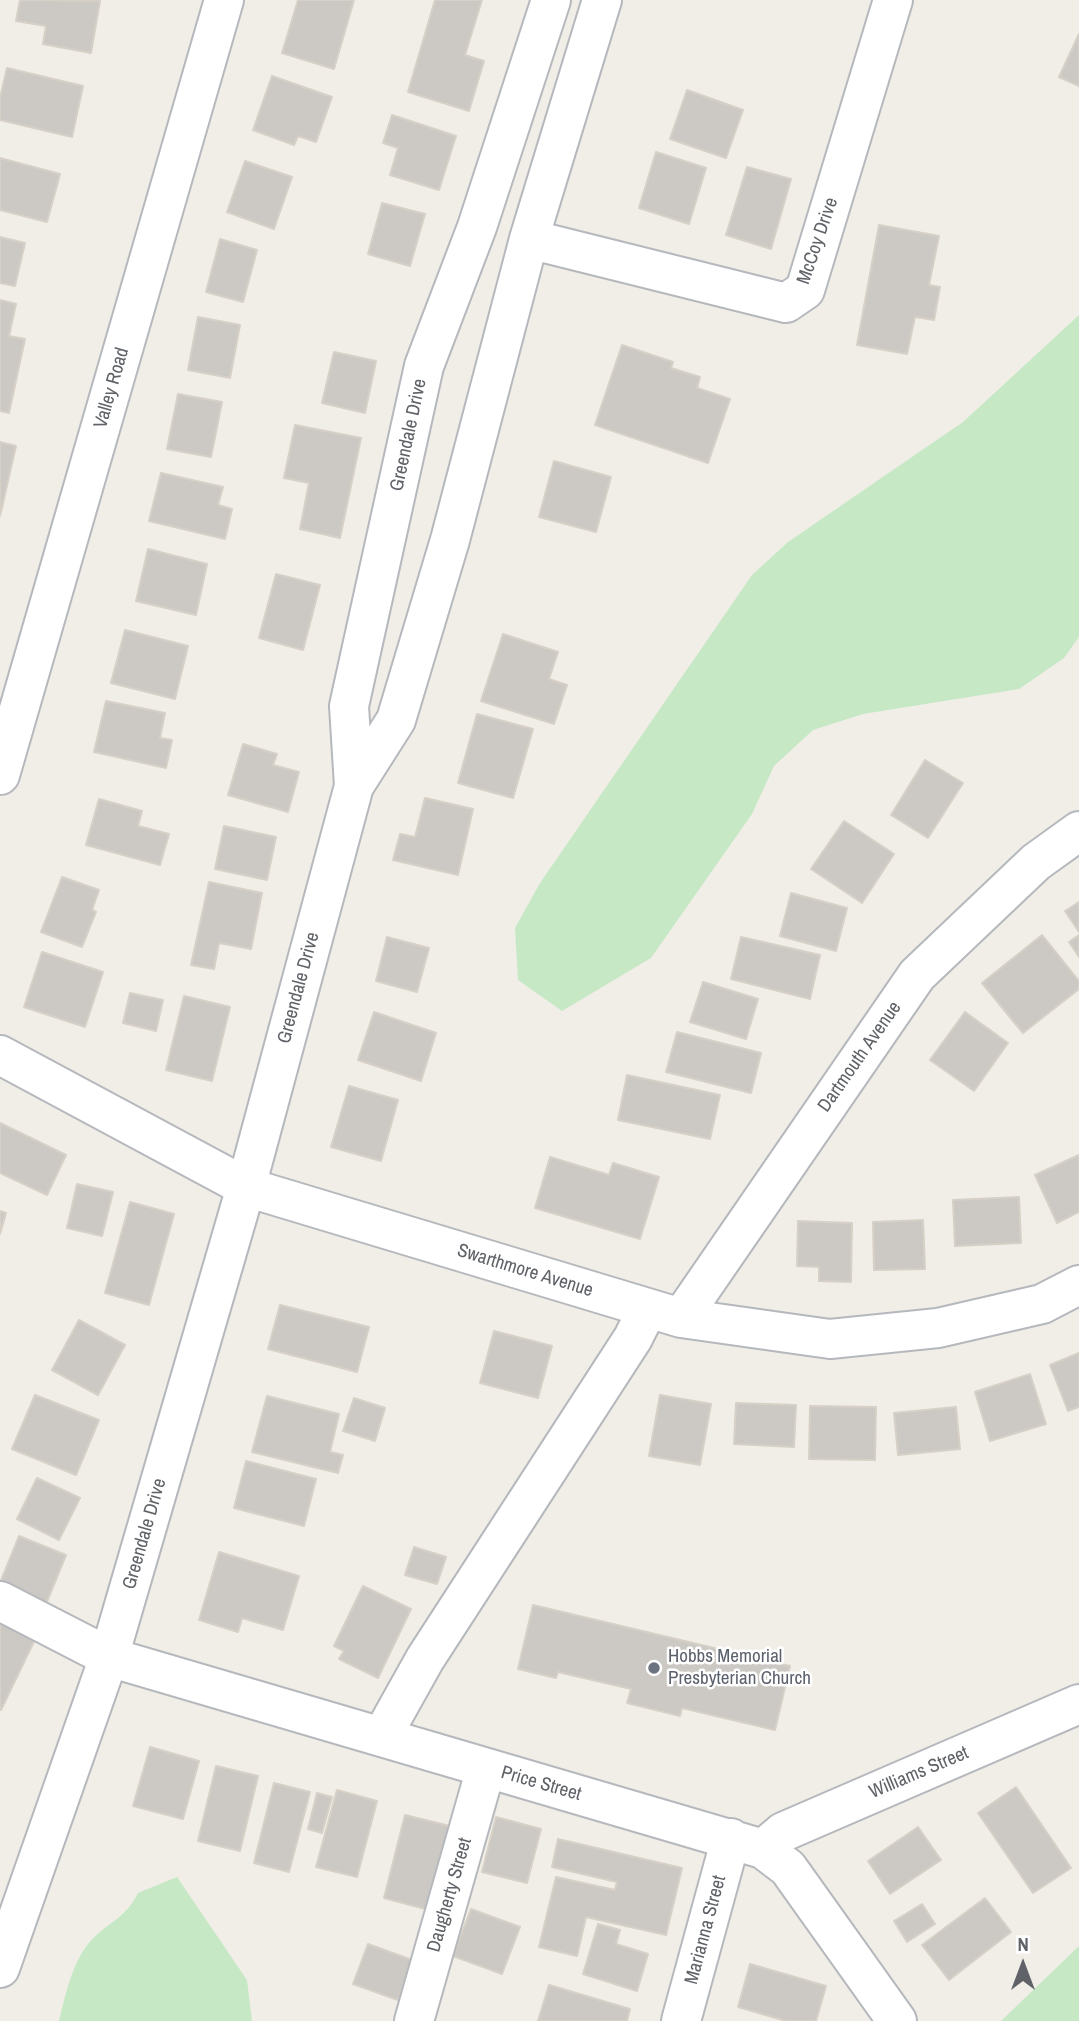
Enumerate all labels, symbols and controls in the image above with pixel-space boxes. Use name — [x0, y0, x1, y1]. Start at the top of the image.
street label: McCoy Drive — [793, 195, 843, 287]
street label: Valley Road — [90, 345, 134, 431]
street label: Greendale Drive — [386, 377, 432, 493]
street label: Greendale Drive — [273, 930, 325, 1046]
street label: Dartmouth Avenue — [813, 997, 907, 1117]
street label: Swarthmore Avenue — [454, 1240, 596, 1302]
street label: Greendale Drive — [118, 1476, 172, 1592]
place label: Hobbs Memorial Presbyterian Church — [668, 1646, 811, 1690]
marker: Hobbs Memorial Presbyterian Church — [646, 1660, 662, 1676]
street label: Williams Street — [866, 1742, 972, 1804]
street label: Price Street — [498, 1762, 584, 1806]
street label: Daugherty Street — [423, 1835, 477, 1955]
street label: Marianna Street — [681, 1873, 731, 1987]
north arrow — [988, 1930, 1058, 2000]
text: N — [1017, 1931, 1029, 1957]

